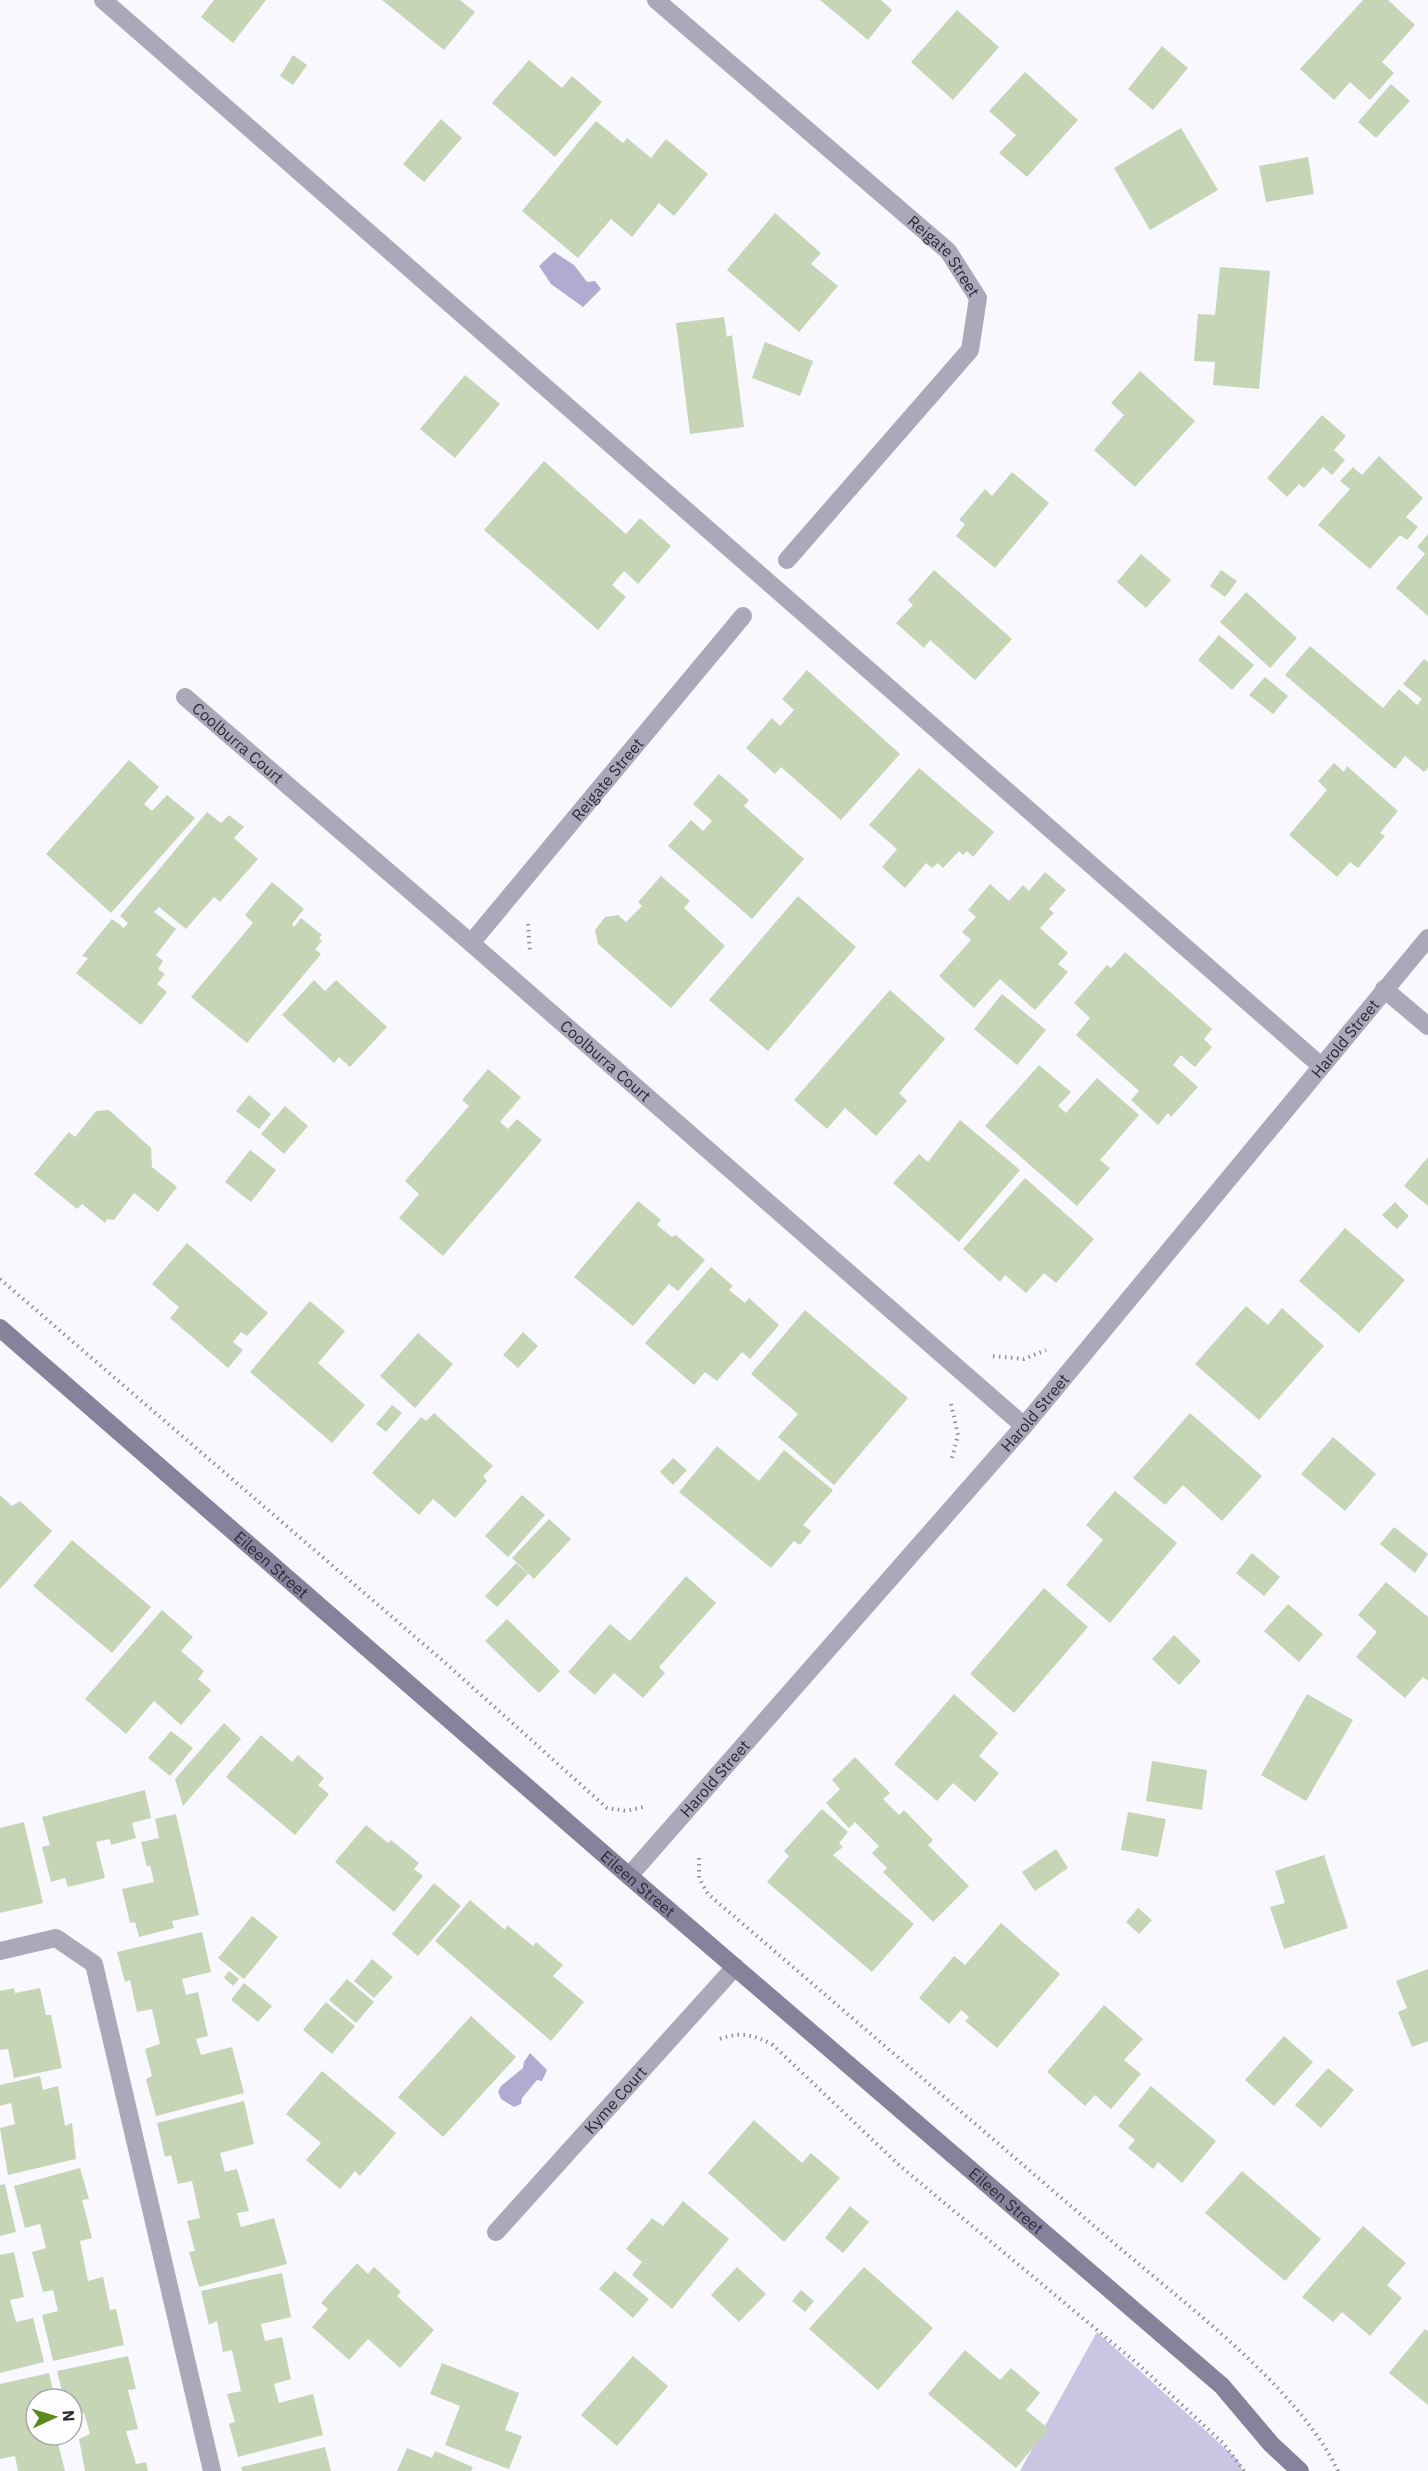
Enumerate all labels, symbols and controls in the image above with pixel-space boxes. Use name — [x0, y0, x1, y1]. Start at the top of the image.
street label: Reigate Street — [904, 211, 984, 300]
street label: Coolburra Court — [188, 698, 288, 787]
street label: Reigate Street — [567, 734, 647, 825]
street label: Harold Street — [1307, 995, 1383, 1082]
street label: Coolburra Court — [556, 1016, 655, 1106]
street label: Harold Street — [996, 1369, 1073, 1456]
street label: Eileen Street — [230, 1527, 313, 1602]
street label: Harold Street — [676, 1736, 754, 1821]
street label: Eileen Street — [597, 1846, 679, 1921]
street label: Kyme Court — [580, 2062, 651, 2138]
street label: Eileen Street — [965, 2163, 1048, 2238]
north arrow — [24, 2387, 84, 2447]
text: N — [59, 2409, 79, 2422]

